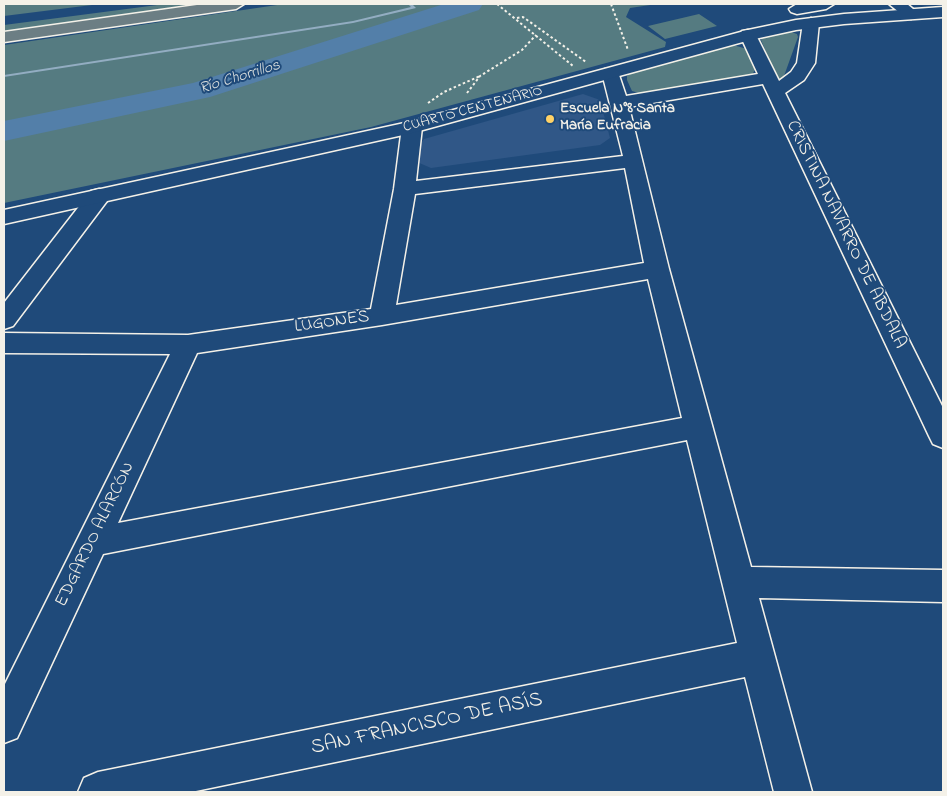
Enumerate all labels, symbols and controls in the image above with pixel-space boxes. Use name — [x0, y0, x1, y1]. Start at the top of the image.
water label: Río Chorrillos — [197, 57, 283, 99]
street label: CUARTO CENTENARIO — [401, 83, 545, 137]
place label: Escuela N°8 Santa María Eufracia — [560, 101, 675, 136]
marker: Escuela N°8 Santa María Eufracia — [544, 113, 556, 125]
street label: CRISTINA NAVARRO DE ABDALA — [780, 117, 910, 353]
street label: LUGONES — [293, 307, 371, 339]
street label: EDGARDO ALARCÓN — [52, 459, 140, 611]
street label: SAN FRANCISCO DE ASÍS — [309, 688, 545, 762]

